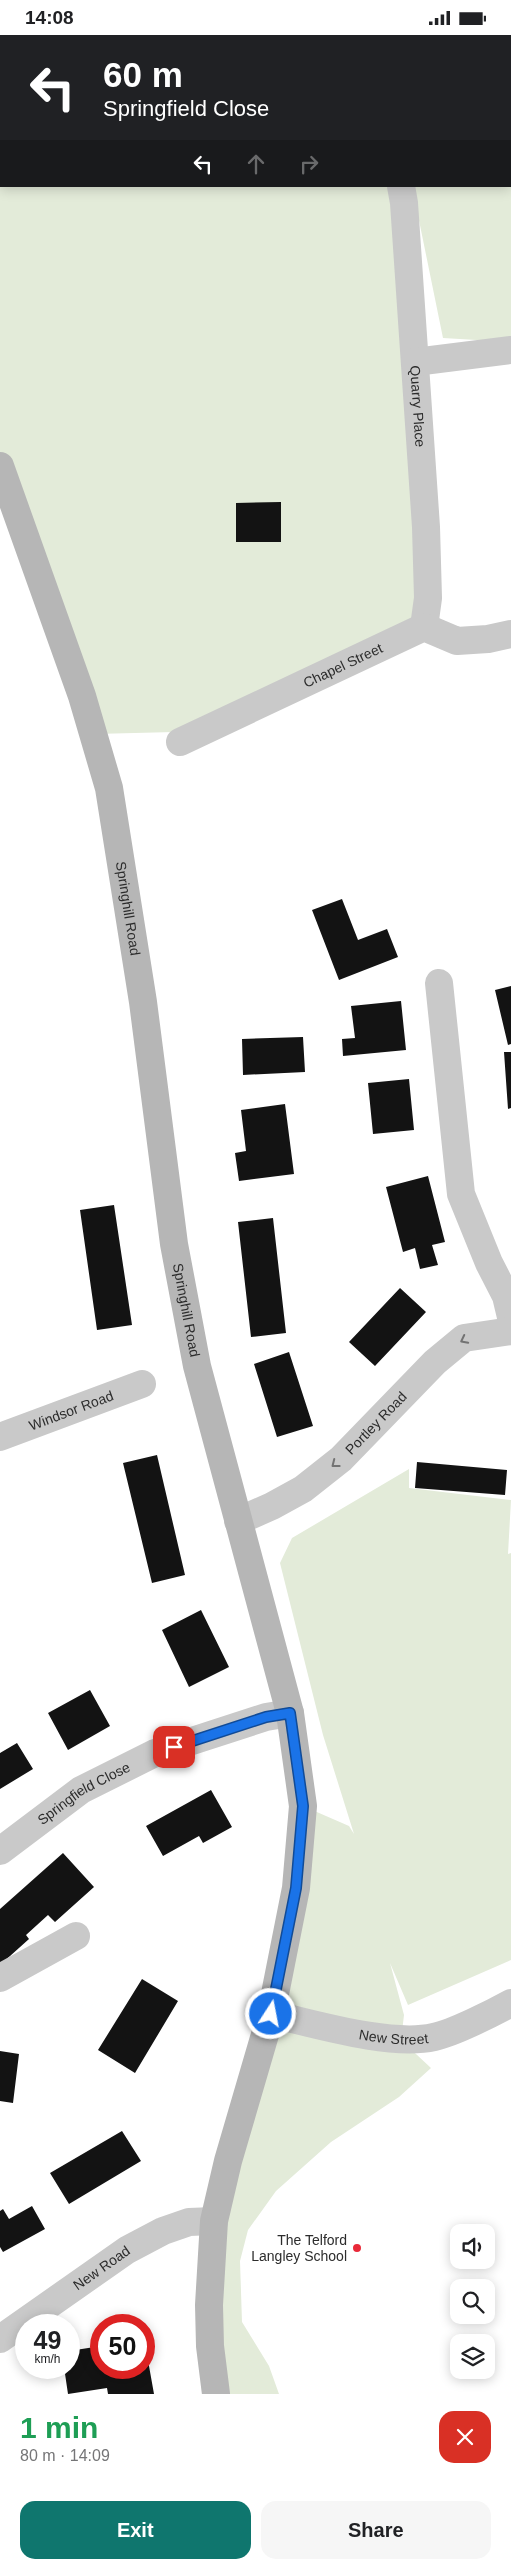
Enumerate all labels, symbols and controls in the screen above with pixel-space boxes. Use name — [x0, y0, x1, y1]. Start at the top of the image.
text: 14:08 — [25, 7, 74, 28]
icon: left — [20, 55, 85, 120]
text: 60 m — [103, 55, 183, 94]
text: Springfield Close — [103, 96, 269, 121]
icon: left — [189, 150, 217, 178]
icon: ahead — [242, 150, 270, 178]
icon: right — [295, 150, 323, 178]
street label: Quarry Place — [407, 365, 429, 448]
street label: Chapel Street — [301, 640, 385, 691]
street label: Springhill Road — [113, 860, 143, 957]
street label: Springhill Road — [170, 1262, 203, 1358]
one-way arrow — [460, 1334, 469, 1344]
street label: Windsor Road — [27, 1387, 116, 1433]
street label: Portley Road — [342, 1388, 410, 1458]
one-way arrow — [331, 1458, 341, 1467]
pin — [153, 1726, 195, 1768]
icon: arrive — [160, 1733, 188, 1761]
street label: Springfield Close — [34, 1759, 133, 1828]
position arrow — [244, 1987, 296, 2039]
street label: New Street — [358, 2026, 429, 2048]
map controls — [450, 2224, 495, 2379]
button: sound — [450, 2224, 495, 2269]
place label: The Telford Langley School — [251, 2232, 347, 2264]
marker: The Telford Langley School — [351, 2242, 363, 2254]
street label: New Road — [70, 2243, 133, 2293]
button: search — [450, 2279, 495, 2324]
speed limit sign: 50 — [90, 2314, 155, 2379]
text: 49 — [34, 2326, 61, 2354]
button: layers — [450, 2334, 495, 2379]
text: km/h — [34, 2352, 61, 2366]
text: 1 min — [20, 2411, 98, 2444]
button: close — [439, 2411, 491, 2463]
text: 80 m · 14:09 — [20, 2447, 110, 2464]
button: Exit — [20, 2501, 251, 2559]
button: Share — [261, 2501, 491, 2559]

